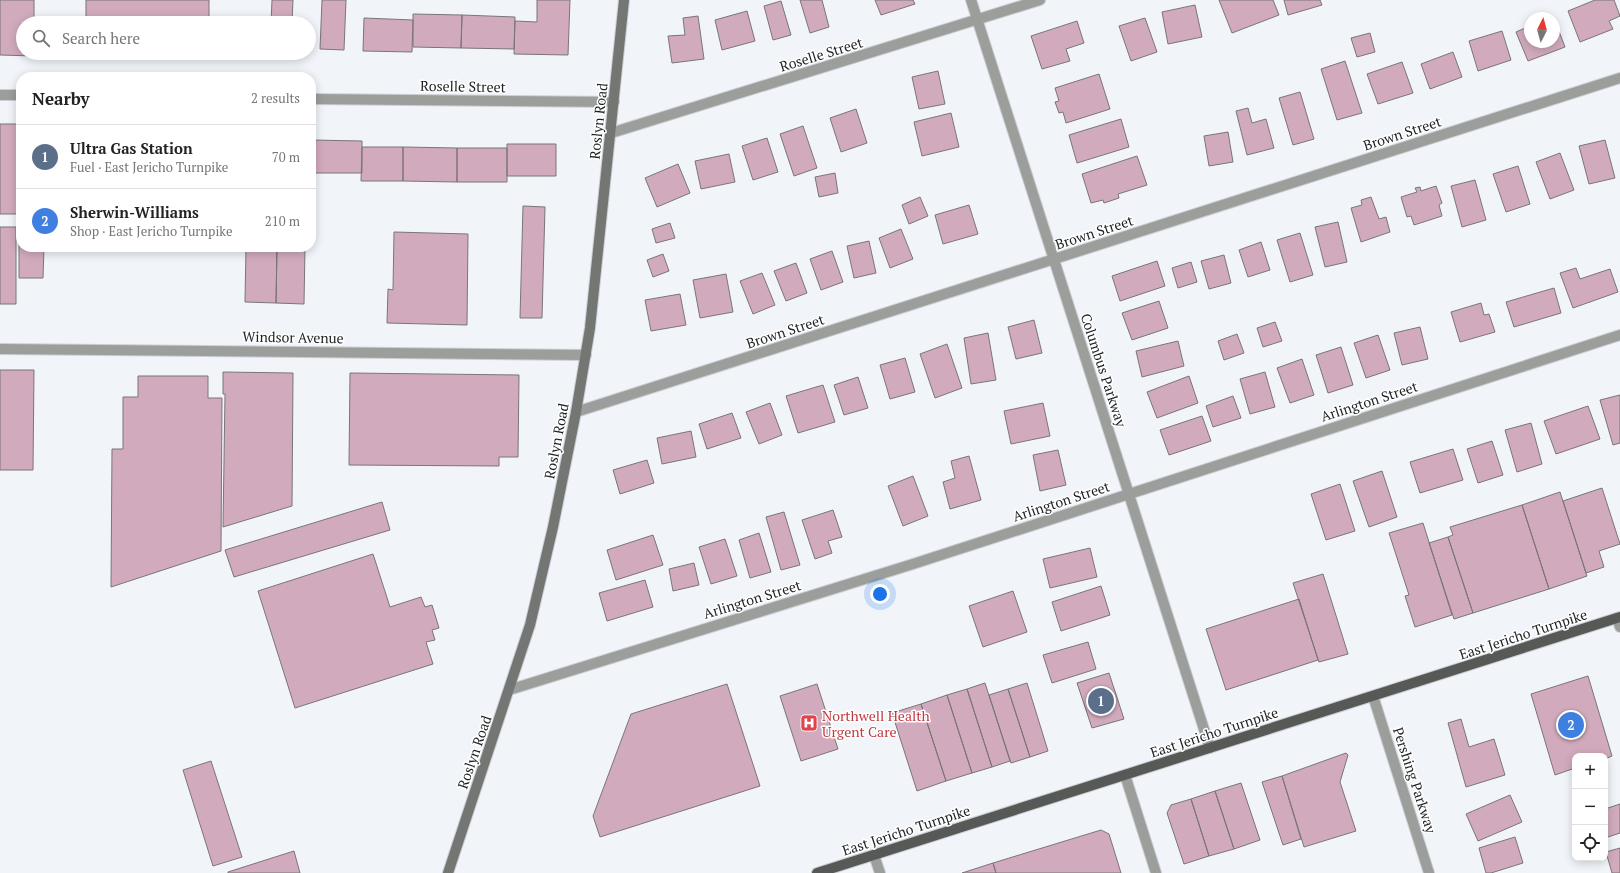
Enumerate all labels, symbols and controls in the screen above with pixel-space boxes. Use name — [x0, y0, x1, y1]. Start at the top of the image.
north arrow — [1524, 12, 1560, 48]
search box — [16, 16, 316, 60]
icon: search — [30, 27, 52, 49]
text: Search here — [62, 28, 140, 48]
street label: Roselle Street — [777, 32, 866, 76]
street label: Roselle Street — [420, 76, 507, 96]
street label: Roslyn Road — [585, 82, 611, 160]
text: Nearby — [32, 87, 90, 110]
text: 2 results — [251, 89, 300, 107]
street label: Brown Street — [1361, 111, 1444, 155]
text: Ultra Gas Station — [70, 138, 193, 158]
text: 1 — [41, 148, 49, 166]
text: 70 m — [272, 148, 300, 166]
text: Fuel · East Jericho Turnpike — [70, 158, 228, 176]
text: Sherwin-Williams — [70, 202, 199, 222]
street label: Brown Street — [1053, 210, 1136, 254]
text: 2 — [41, 212, 49, 230]
text: 210 m — [265, 212, 300, 230]
text: Shop · East Jericho Turnpike — [70, 222, 232, 240]
street label: Brown Street — [744, 309, 827, 353]
street label: Columbus Parkway — [1077, 311, 1132, 430]
street label: Windsor Avenue — [242, 327, 344, 347]
street label: Arlington Street — [1318, 376, 1421, 426]
street label: Roslyn Road — [539, 401, 573, 480]
street label: Arlington Street — [1010, 476, 1113, 526]
street label: Arlington Street — [701, 575, 804, 623]
your location — [870, 584, 890, 604]
street label: East Jericho Turnpike — [1457, 604, 1589, 664]
pin: 1 — [1088, 686, 1114, 716]
street label: East Jericho Turnpike — [1148, 702, 1280, 762]
place label: Northwell Health Urgent Care — [822, 706, 930, 741]
pin: 2 — [1558, 710, 1584, 740]
street label: Roslyn Road — [453, 712, 496, 791]
hospital icon: Northwell Health Urgent Care — [799, 713, 819, 733]
street label: Pershing Parkway — [1389, 725, 1441, 836]
map controls — [1572, 753, 1608, 861]
button: + — [1572, 753, 1608, 789]
button: − — [1572, 789, 1608, 825]
street label: East Jericho Turnpike — [840, 800, 972, 860]
button: locate — [1572, 825, 1608, 861]

